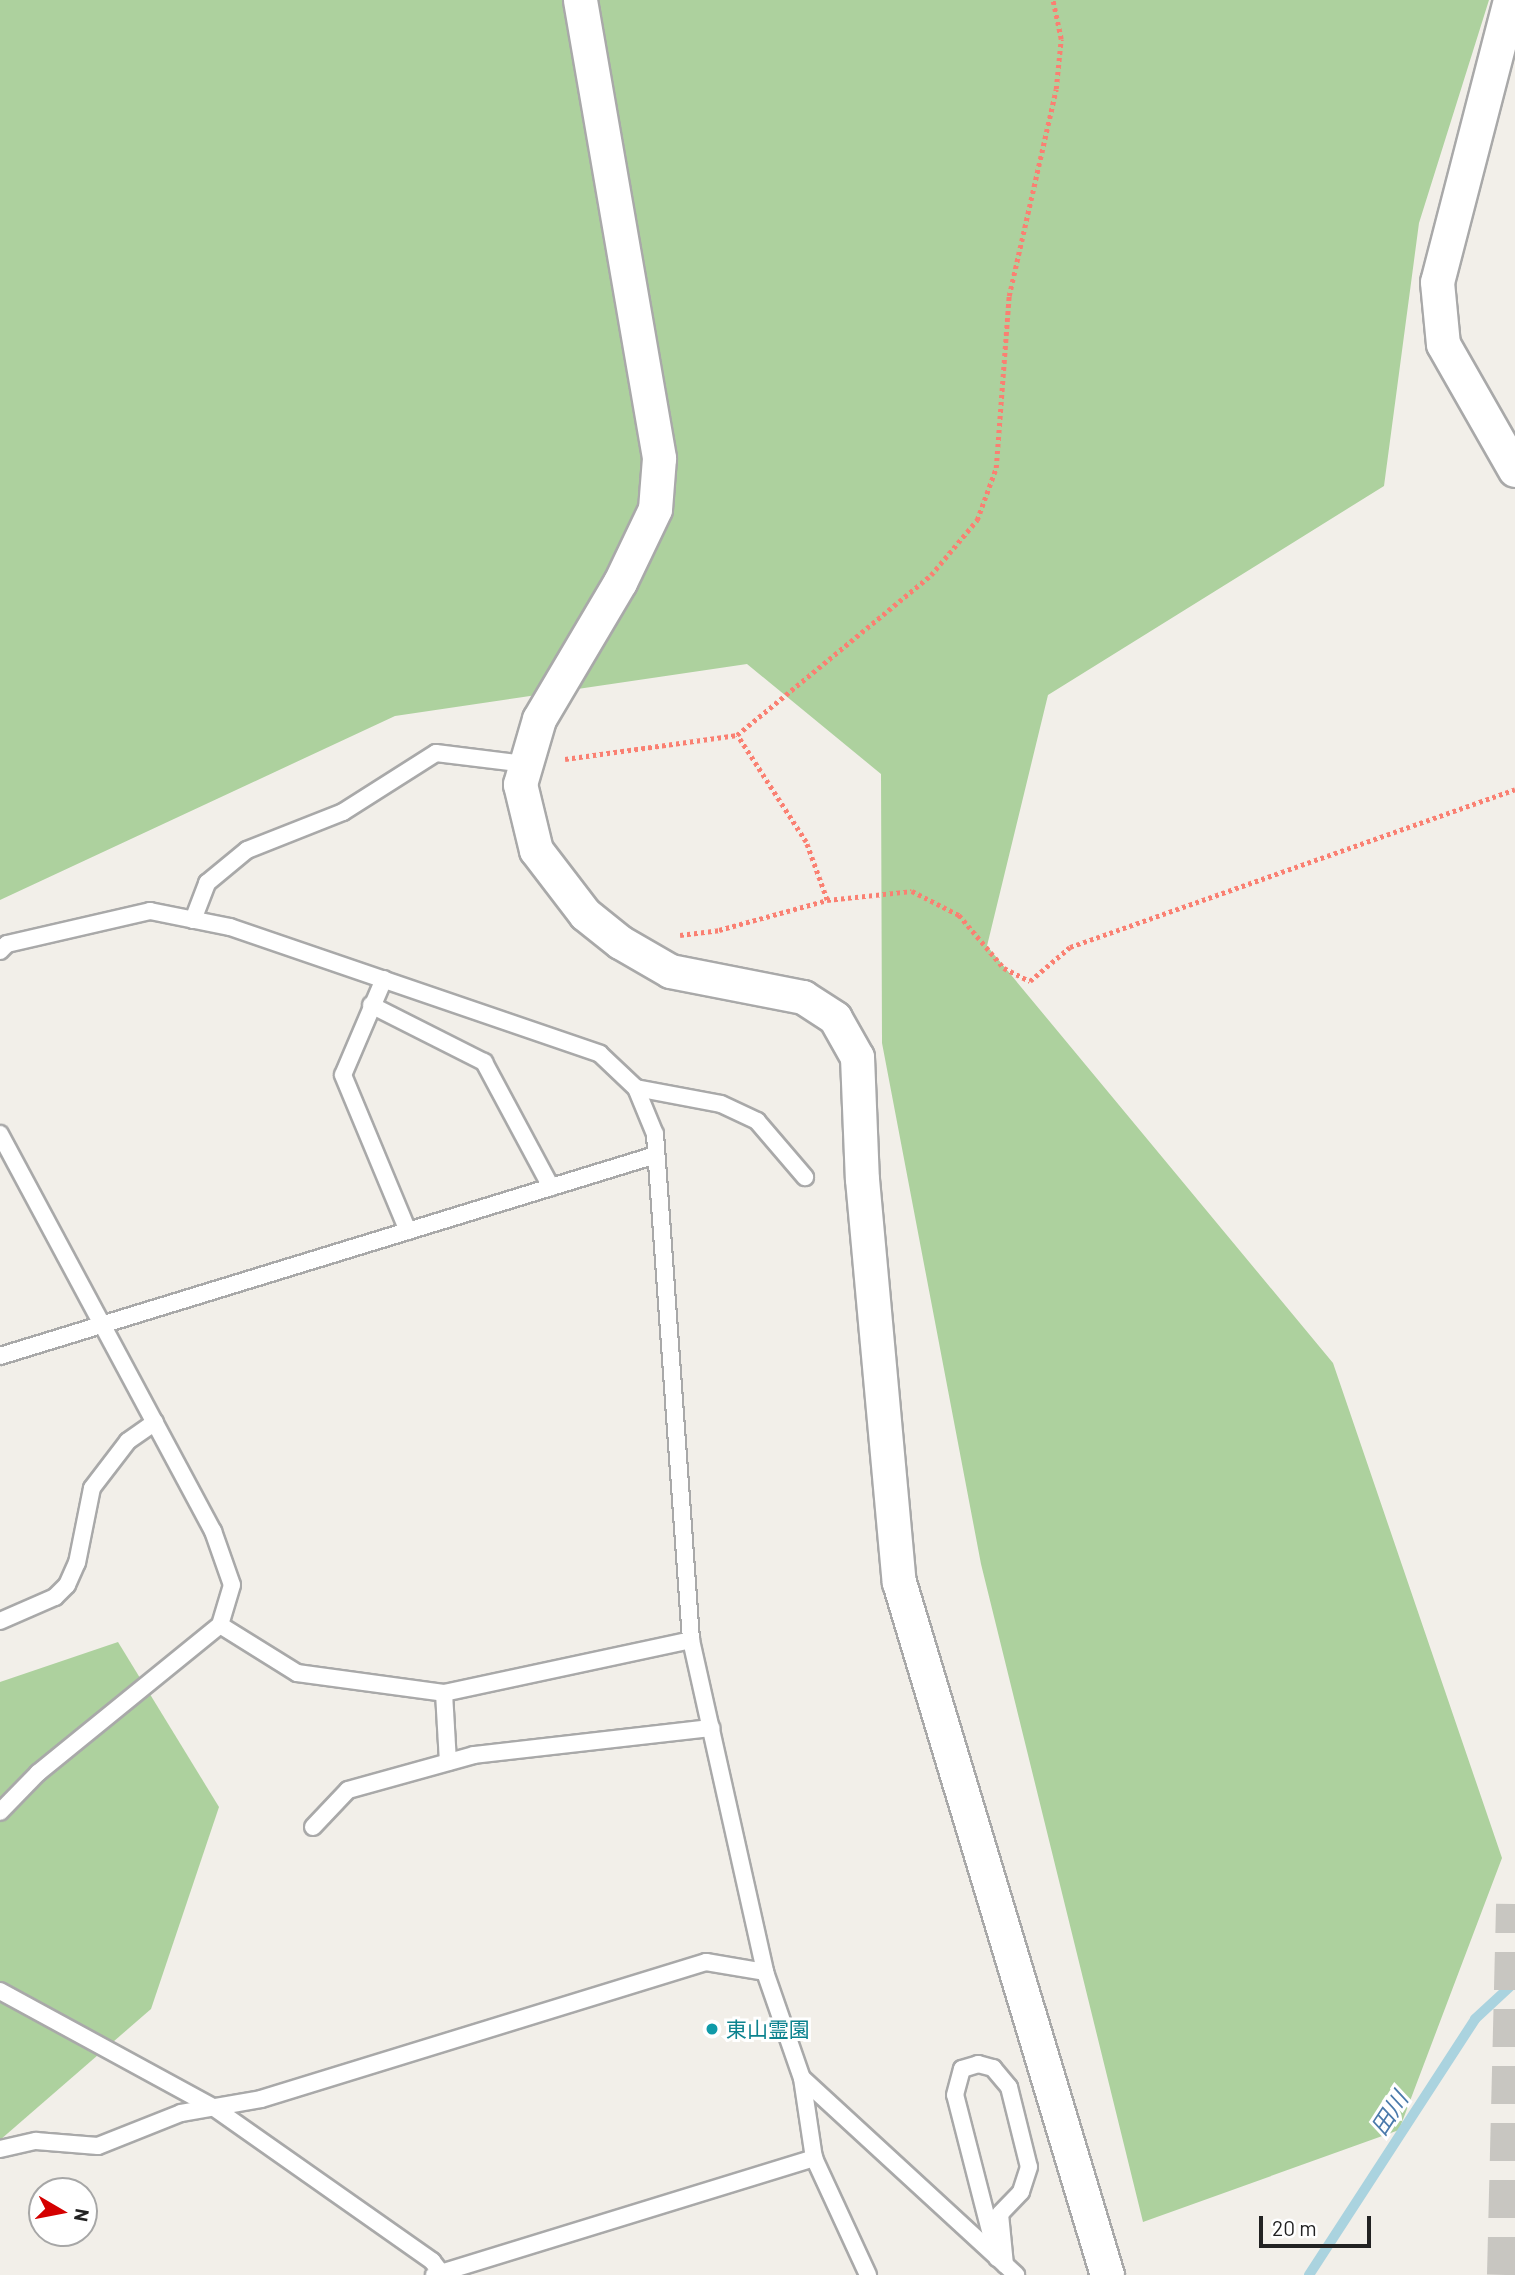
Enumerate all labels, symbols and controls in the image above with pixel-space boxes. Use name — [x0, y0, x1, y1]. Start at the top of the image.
place label: 東山霊園 — [726, 2016, 810, 2042]
marker: 東山霊園 — [704, 2021, 720, 2037]
water label: 田川 — [1365, 2086, 1413, 2140]
north arrow — [28, 2177, 98, 2247]
scale bar — [1263, 2202, 1375, 2246]
text: N — [70, 2207, 95, 2224]
text: 20 m — [1272, 2215, 1317, 2240]

